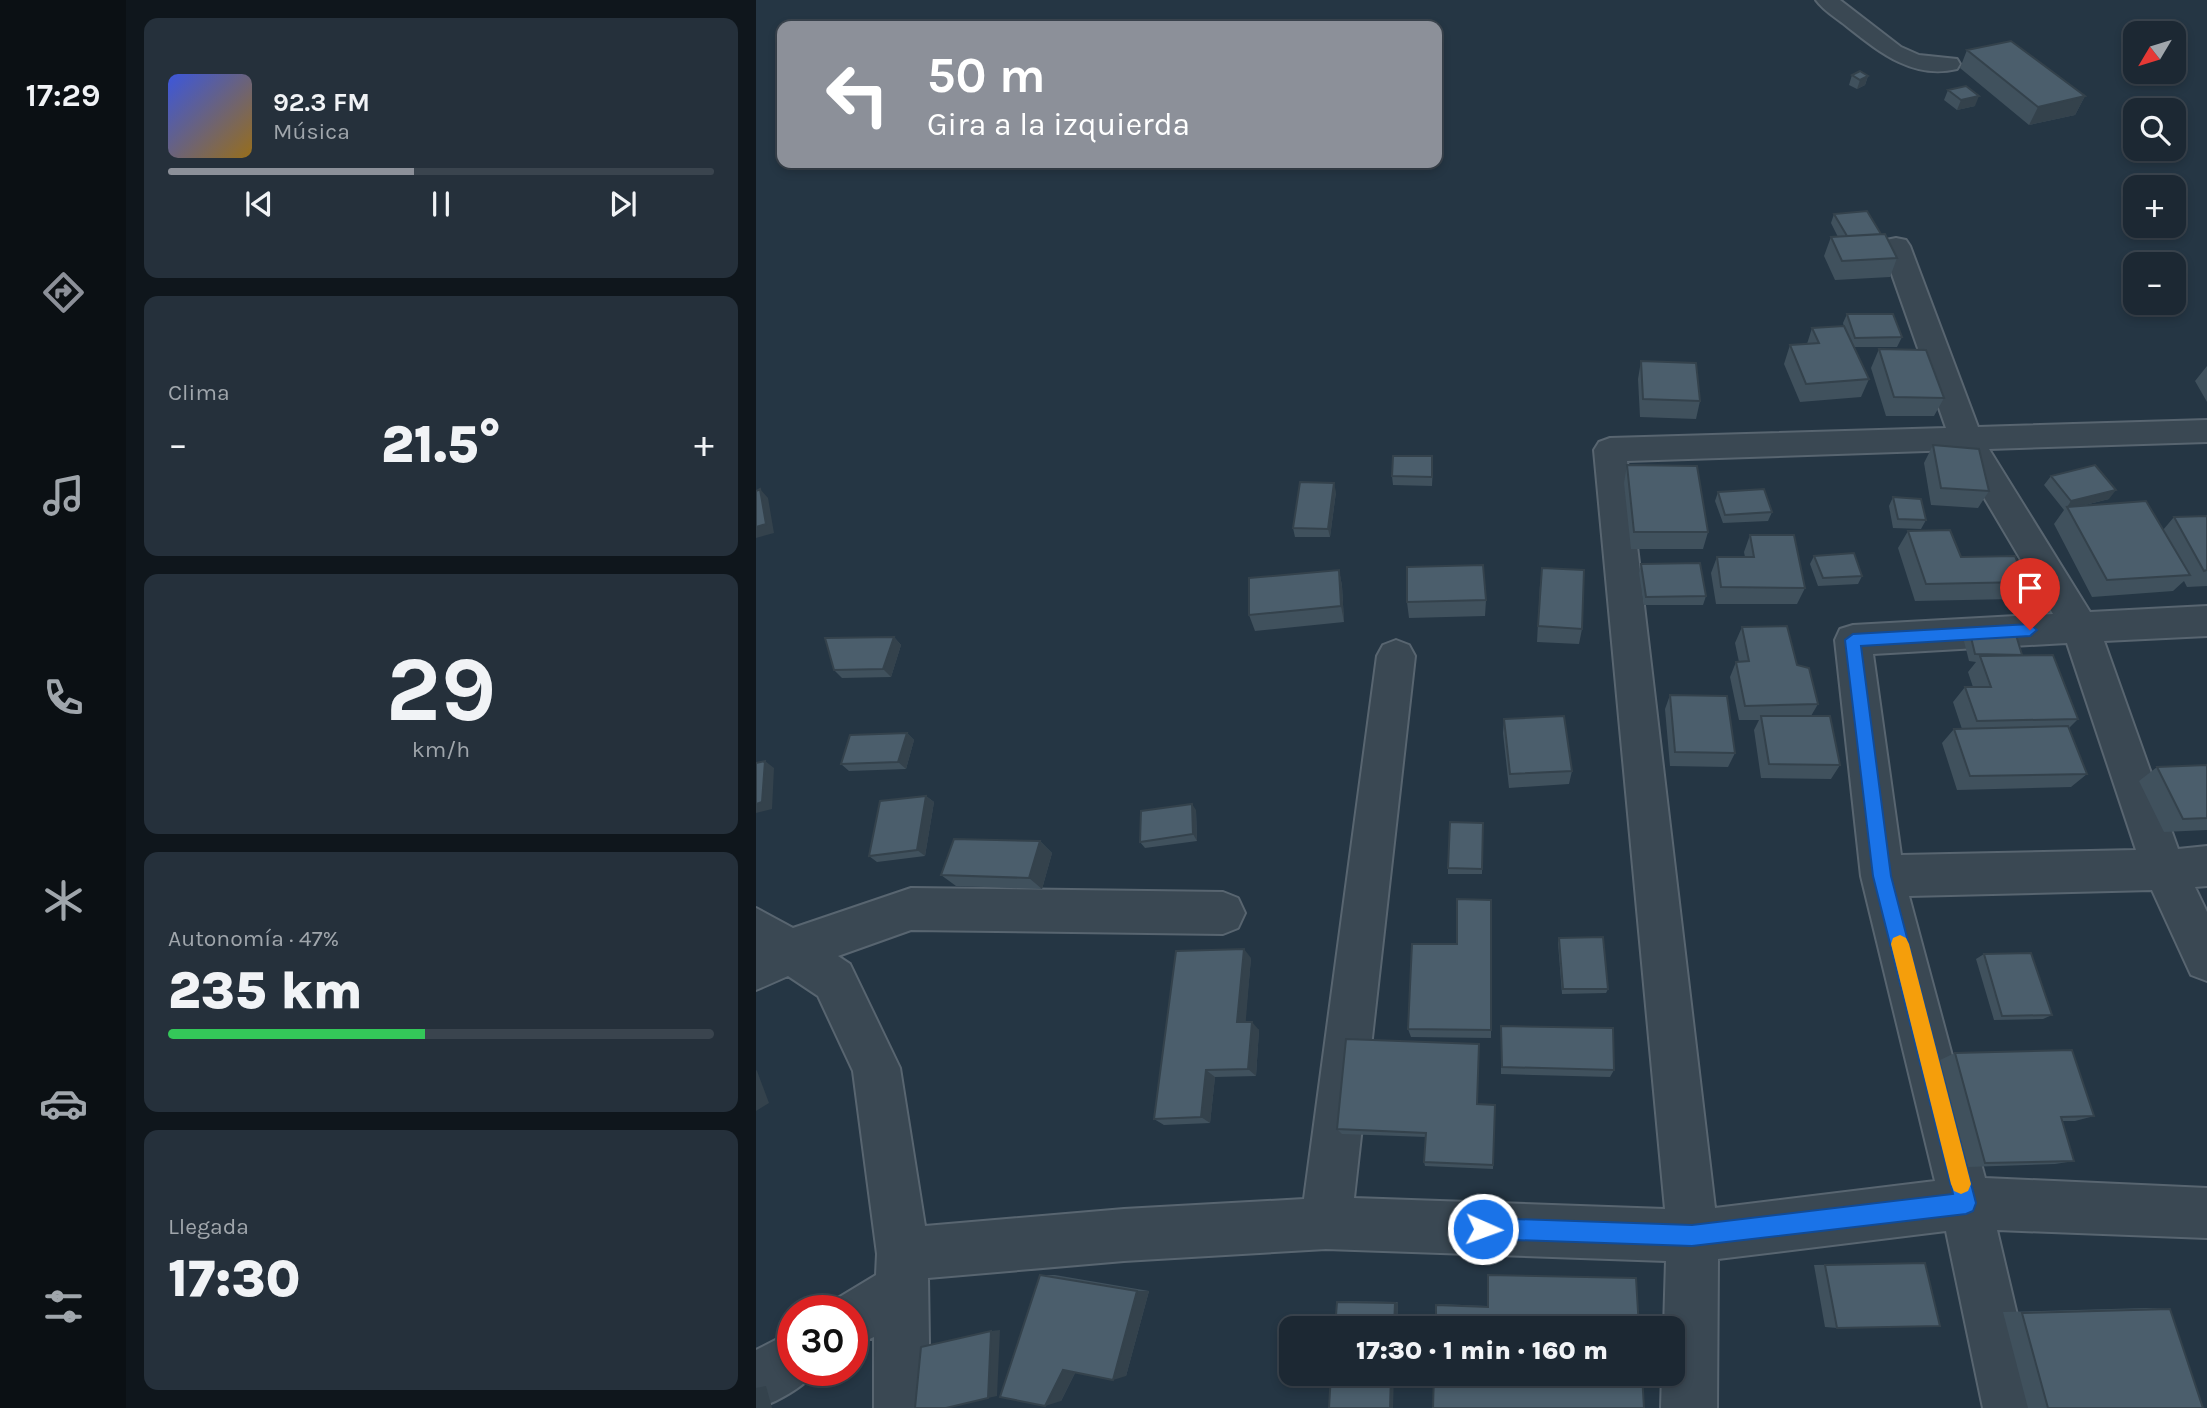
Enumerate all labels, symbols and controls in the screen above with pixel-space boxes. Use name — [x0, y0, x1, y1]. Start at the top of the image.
north arrow — [2123, 21, 2186, 84]
map controls — [2123, 21, 2186, 315]
text: 50 m — [927, 47, 1045, 104]
icon: left — [812, 49, 903, 140]
text: 17:29 — [26, 77, 100, 114]
text: 92.3 FM — [273, 87, 370, 118]
button: search — [2123, 98, 2186, 161]
text: Gira a la izquierda — [927, 106, 1190, 143]
text: Música — [273, 118, 350, 145]
button: + — [2123, 175, 2186, 238]
icon: previous — [240, 185, 278, 223]
icon: pause — [422, 185, 460, 223]
icon: next — [604, 185, 642, 223]
button: − — [2123, 252, 2186, 315]
icon: directions — [39, 268, 88, 317]
text: Clima — [168, 379, 230, 406]
text: 21.5° — [381, 414, 501, 475]
text: − — [168, 422, 188, 467]
text: + — [694, 422, 714, 467]
icon: music — [39, 471, 88, 520]
pin — [2000, 558, 2060, 630]
icon: arrive — [2011, 569, 2049, 607]
text: 29 — [386, 637, 496, 743]
icon: phone — [39, 673, 88, 722]
text: km/h — [412, 736, 470, 763]
icon: climate — [39, 876, 88, 925]
text: Autonomía · 47% — [168, 925, 339, 952]
text: 235 km — [168, 960, 363, 1021]
icon: car — [39, 1079, 88, 1128]
position arrow — [1446, 1192, 1520, 1266]
text: Llegada — [168, 1213, 249, 1240]
text: 17:30 — [168, 1248, 301, 1309]
icon: filters — [39, 1282, 88, 1331]
speed limit sign: 30 — [777, 1295, 868, 1386]
text: 17:30 · 1 min · 160 m — [1356, 1335, 1608, 1366]

